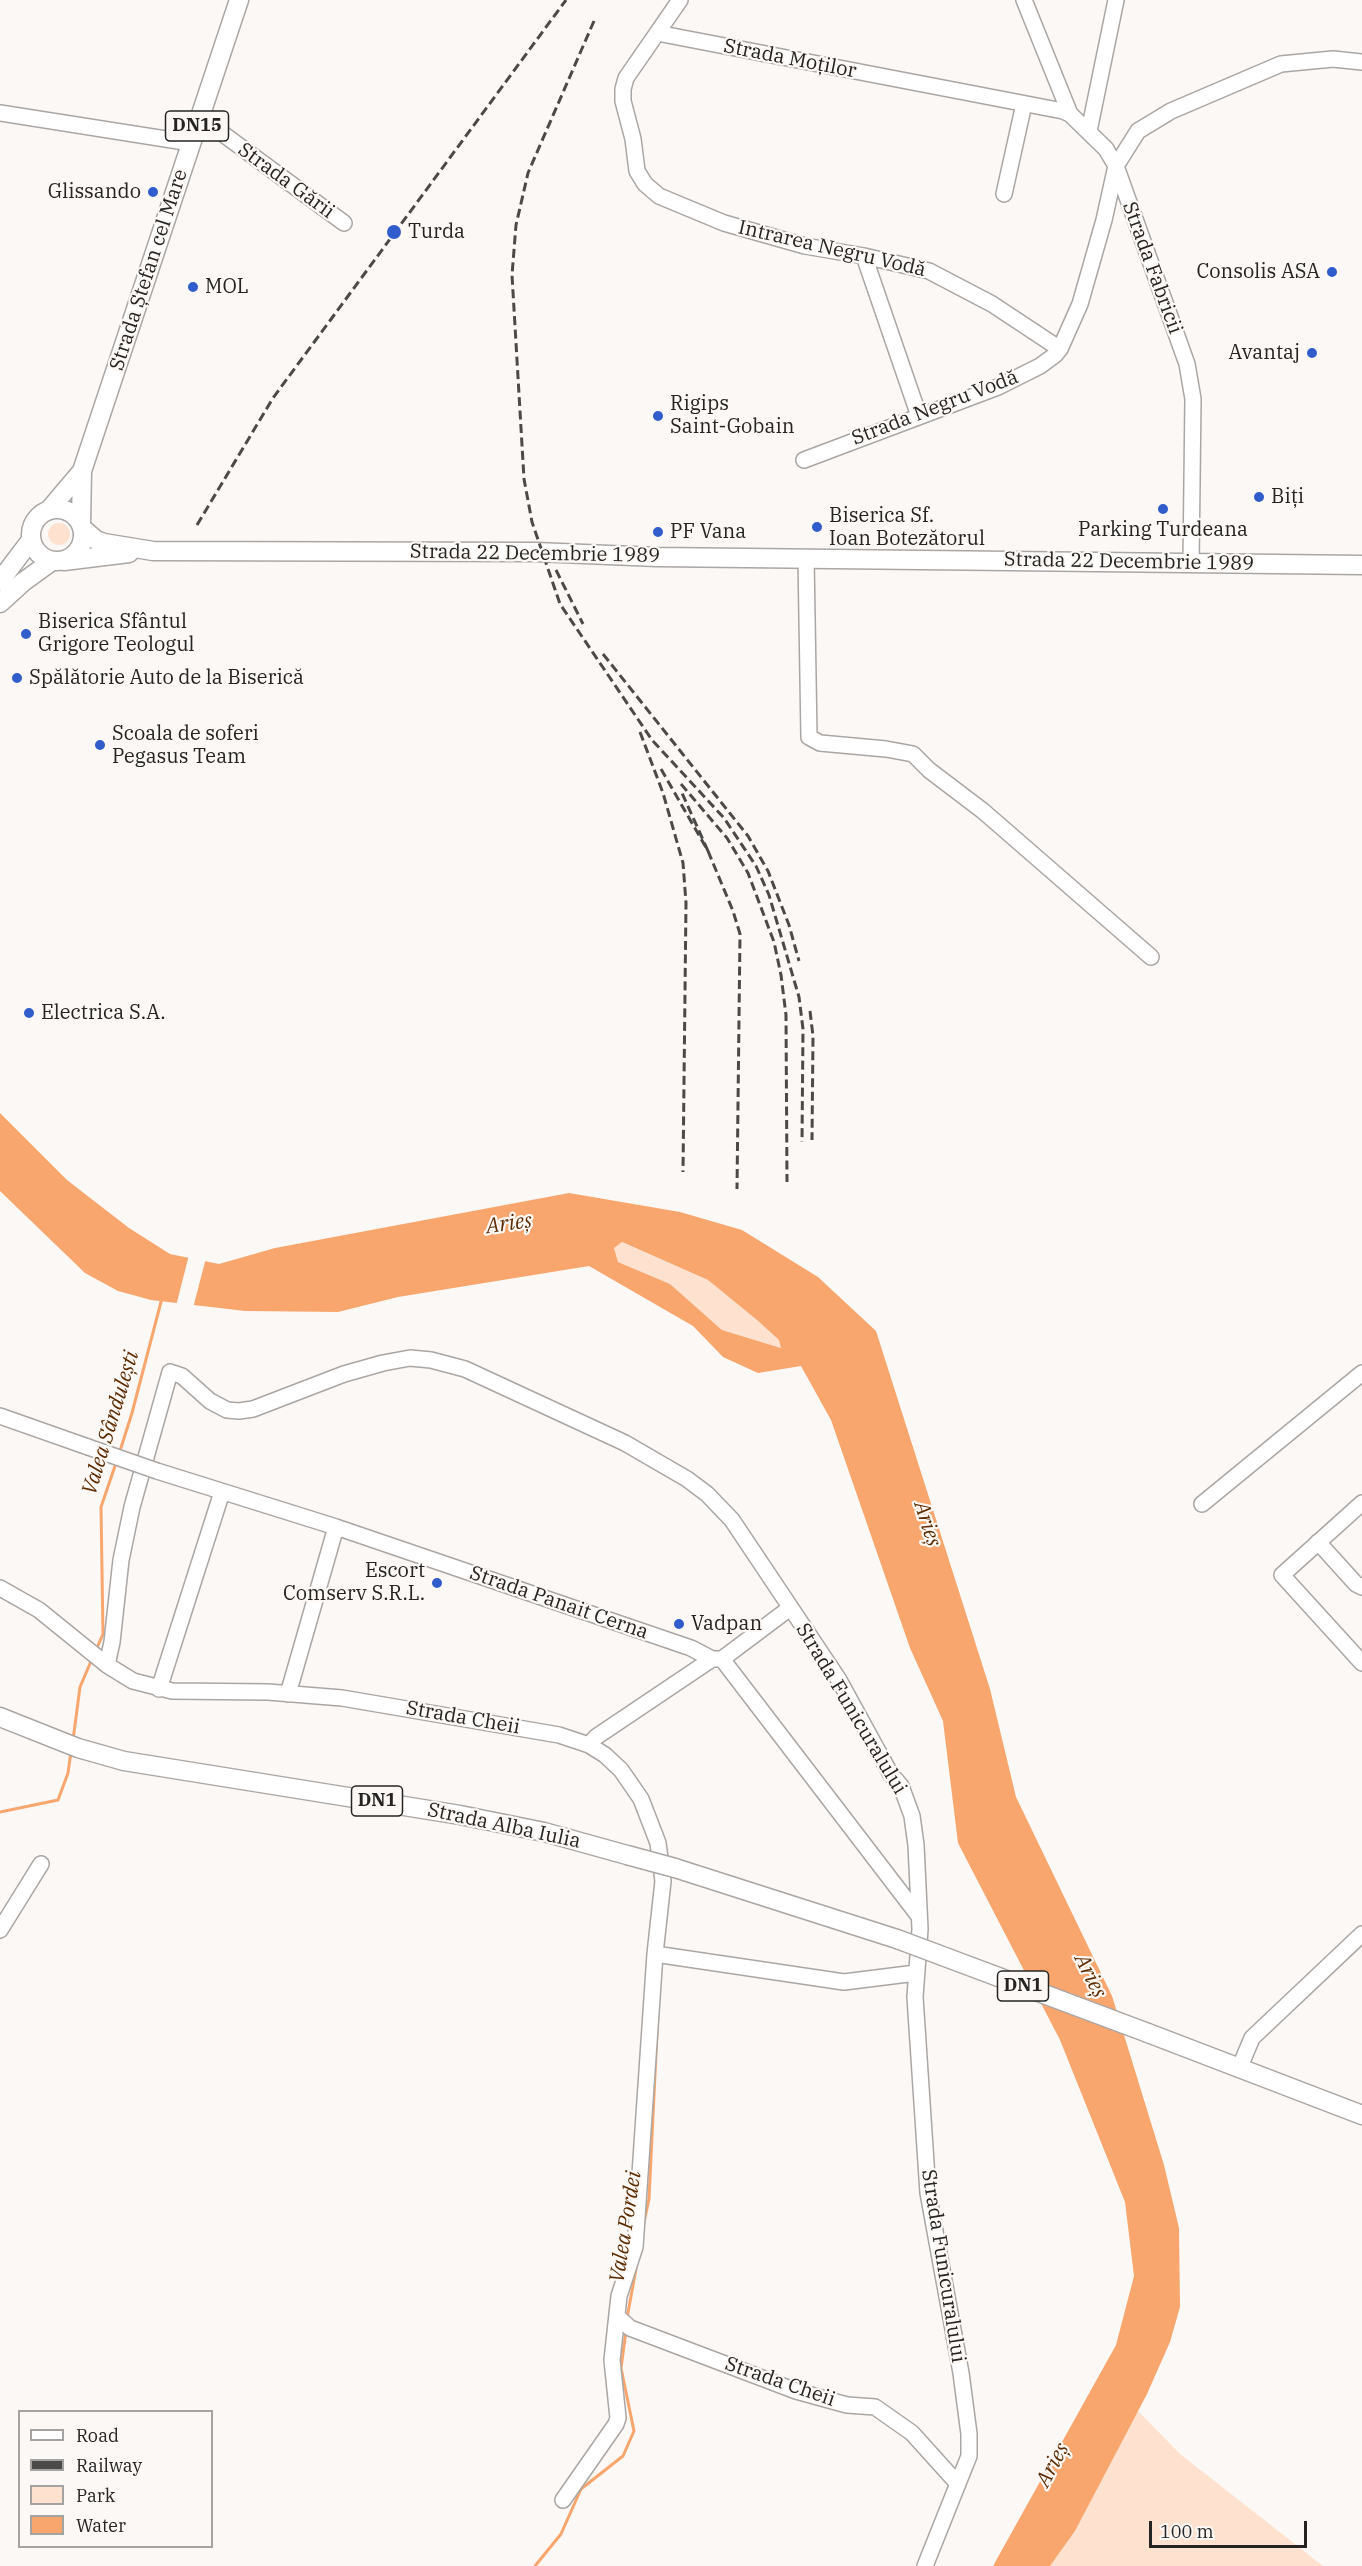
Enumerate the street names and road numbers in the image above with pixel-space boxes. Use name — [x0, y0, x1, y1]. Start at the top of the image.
street label: Strada Moților — [722, 34, 858, 84]
road number: DN15 — [166, 111, 228, 141]
street label: Strada Gării — [233, 138, 339, 224]
street label: Strada Ștefan cel Mare — [105, 166, 193, 374]
street label: Strada Fabricii — [1117, 199, 1187, 337]
street label: Intrarea Negru Vodă — [736, 216, 928, 282]
street label: Strada Negru Vodă — [848, 365, 1022, 451]
street label: Strada 22 Decembrie 1989 — [410, 540, 660, 568]
street label: Strada 22 Decembrie 1989 — [1004, 548, 1254, 576]
street label: Strada Panait Cerna — [467, 1561, 651, 1645]
street label: Strada Funicuralului — [790, 1619, 912, 1799]
street label: Strada Cheii — [404, 1696, 522, 1740]
road number: DN1 — [352, 1786, 403, 1816]
street label: Strada Alba Iulia — [425, 1798, 583, 1854]
road number: DN1 — [998, 1971, 1048, 2001]
street label: Strada Funicuralului — [916, 2168, 970, 2364]
street label: Strada Cheii — [722, 2352, 838, 2412]

